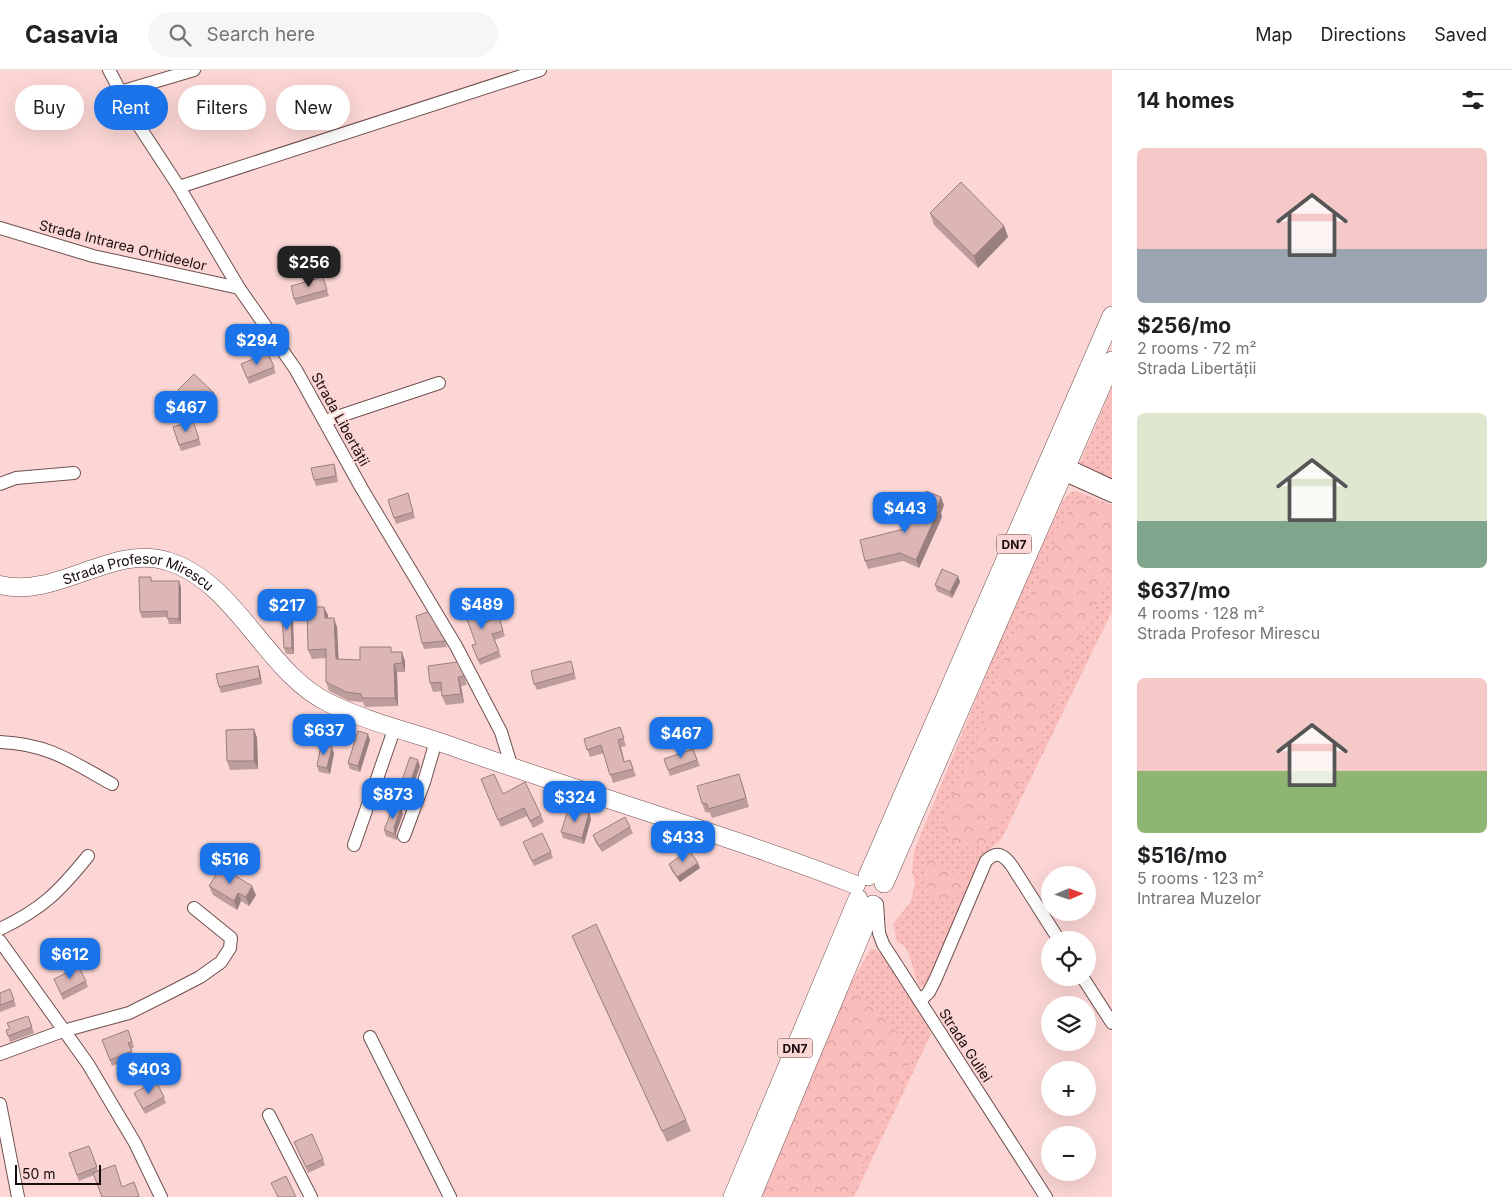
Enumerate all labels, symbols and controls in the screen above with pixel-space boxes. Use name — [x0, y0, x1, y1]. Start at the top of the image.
search box — [148, 12, 498, 57]
text: Casavia — [25, 20, 118, 49]
icon: search — [166, 21, 194, 49]
text: Search here — [206, 23, 315, 46]
text: Map — [1255, 24, 1293, 45]
text: Directions — [1321, 24, 1406, 45]
text: Saved — [1434, 24, 1487, 45]
chip: Buy — [15, 85, 84, 130]
chip: Rent — [94, 85, 168, 130]
chip: Filters — [178, 85, 266, 130]
chip: New — [276, 85, 350, 130]
icon: filters — [1459, 86, 1487, 114]
text: 14 homes — [1137, 88, 1235, 113]
icon: home — [1267, 180, 1357, 270]
street label: Strada Intrarea Orhideelor — [38, 216, 208, 274]
pin: $256 — [279, 246, 339, 288]
text: $256 — [288, 252, 330, 272]
text: $256/mo — [1137, 313, 1231, 338]
pin: $294 — [227, 324, 287, 366]
text: $294 — [236, 330, 278, 350]
text: 2 rooms · 72 m² — [1137, 338, 1257, 358]
text: Strada Libertății — [1137, 358, 1256, 378]
street label: Strada Libertății — [307, 369, 374, 469]
pin: $467 — [156, 390, 216, 433]
text: $467 — [166, 397, 207, 417]
icon: home — [1267, 445, 1357, 535]
pin: $443 — [875, 492, 935, 534]
text: $443 — [884, 498, 926, 518]
road number: DN7 — [996, 534, 1032, 554]
street label: Strada Profesor Mirescu — [60, 549, 218, 594]
text: $637/mo — [1137, 578, 1230, 603]
pin: $217 — [257, 588, 317, 631]
pin: $489 — [452, 588, 512, 630]
text: $489 — [461, 594, 503, 614]
text: $217 — [269, 595, 305, 615]
text: 4 rooms · 128 m² — [1137, 603, 1265, 623]
text: Strada Profesor Mirescu — [1137, 623, 1320, 643]
icon: home — [1267, 710, 1357, 800]
pin: $637 — [294, 714, 354, 756]
pin: $467 — [651, 716, 711, 759]
text: $637 — [304, 720, 344, 740]
text: $467 — [661, 723, 702, 743]
pin: $873 — [363, 778, 423, 820]
pin: $324 — [545, 780, 605, 823]
text: $873 — [373, 784, 413, 804]
text: $324 — [554, 787, 596, 807]
pin: $433 — [653, 820, 713, 863]
text: $433 — [662, 827, 704, 847]
pin: $516 — [200, 842, 260, 885]
text: $516/mo — [1137, 843, 1227, 868]
text: $516 — [211, 849, 249, 869]
north arrow — [1041, 866, 1096, 921]
map controls — [1041, 866, 1096, 1181]
text: 5 rooms · 123 m² — [1137, 868, 1264, 888]
text: Intrarea Muzelor — [1137, 888, 1261, 908]
button: locate — [1041, 931, 1096, 986]
pin: $612 — [40, 938, 100, 980]
text: $612 — [51, 944, 89, 964]
button: layers — [1041, 996, 1096, 1051]
street label: Strada Guliei — [936, 1005, 996, 1085]
road number: DN7 — [778, 1038, 812, 1058]
pin: $403 — [119, 1052, 179, 1095]
text: $403 — [128, 1059, 170, 1079]
button: + — [1041, 1061, 1096, 1116]
button: − — [1041, 1126, 1096, 1181]
scale bar — [15, 1162, 101, 1185]
text: 50 m — [22, 1165, 56, 1182]

